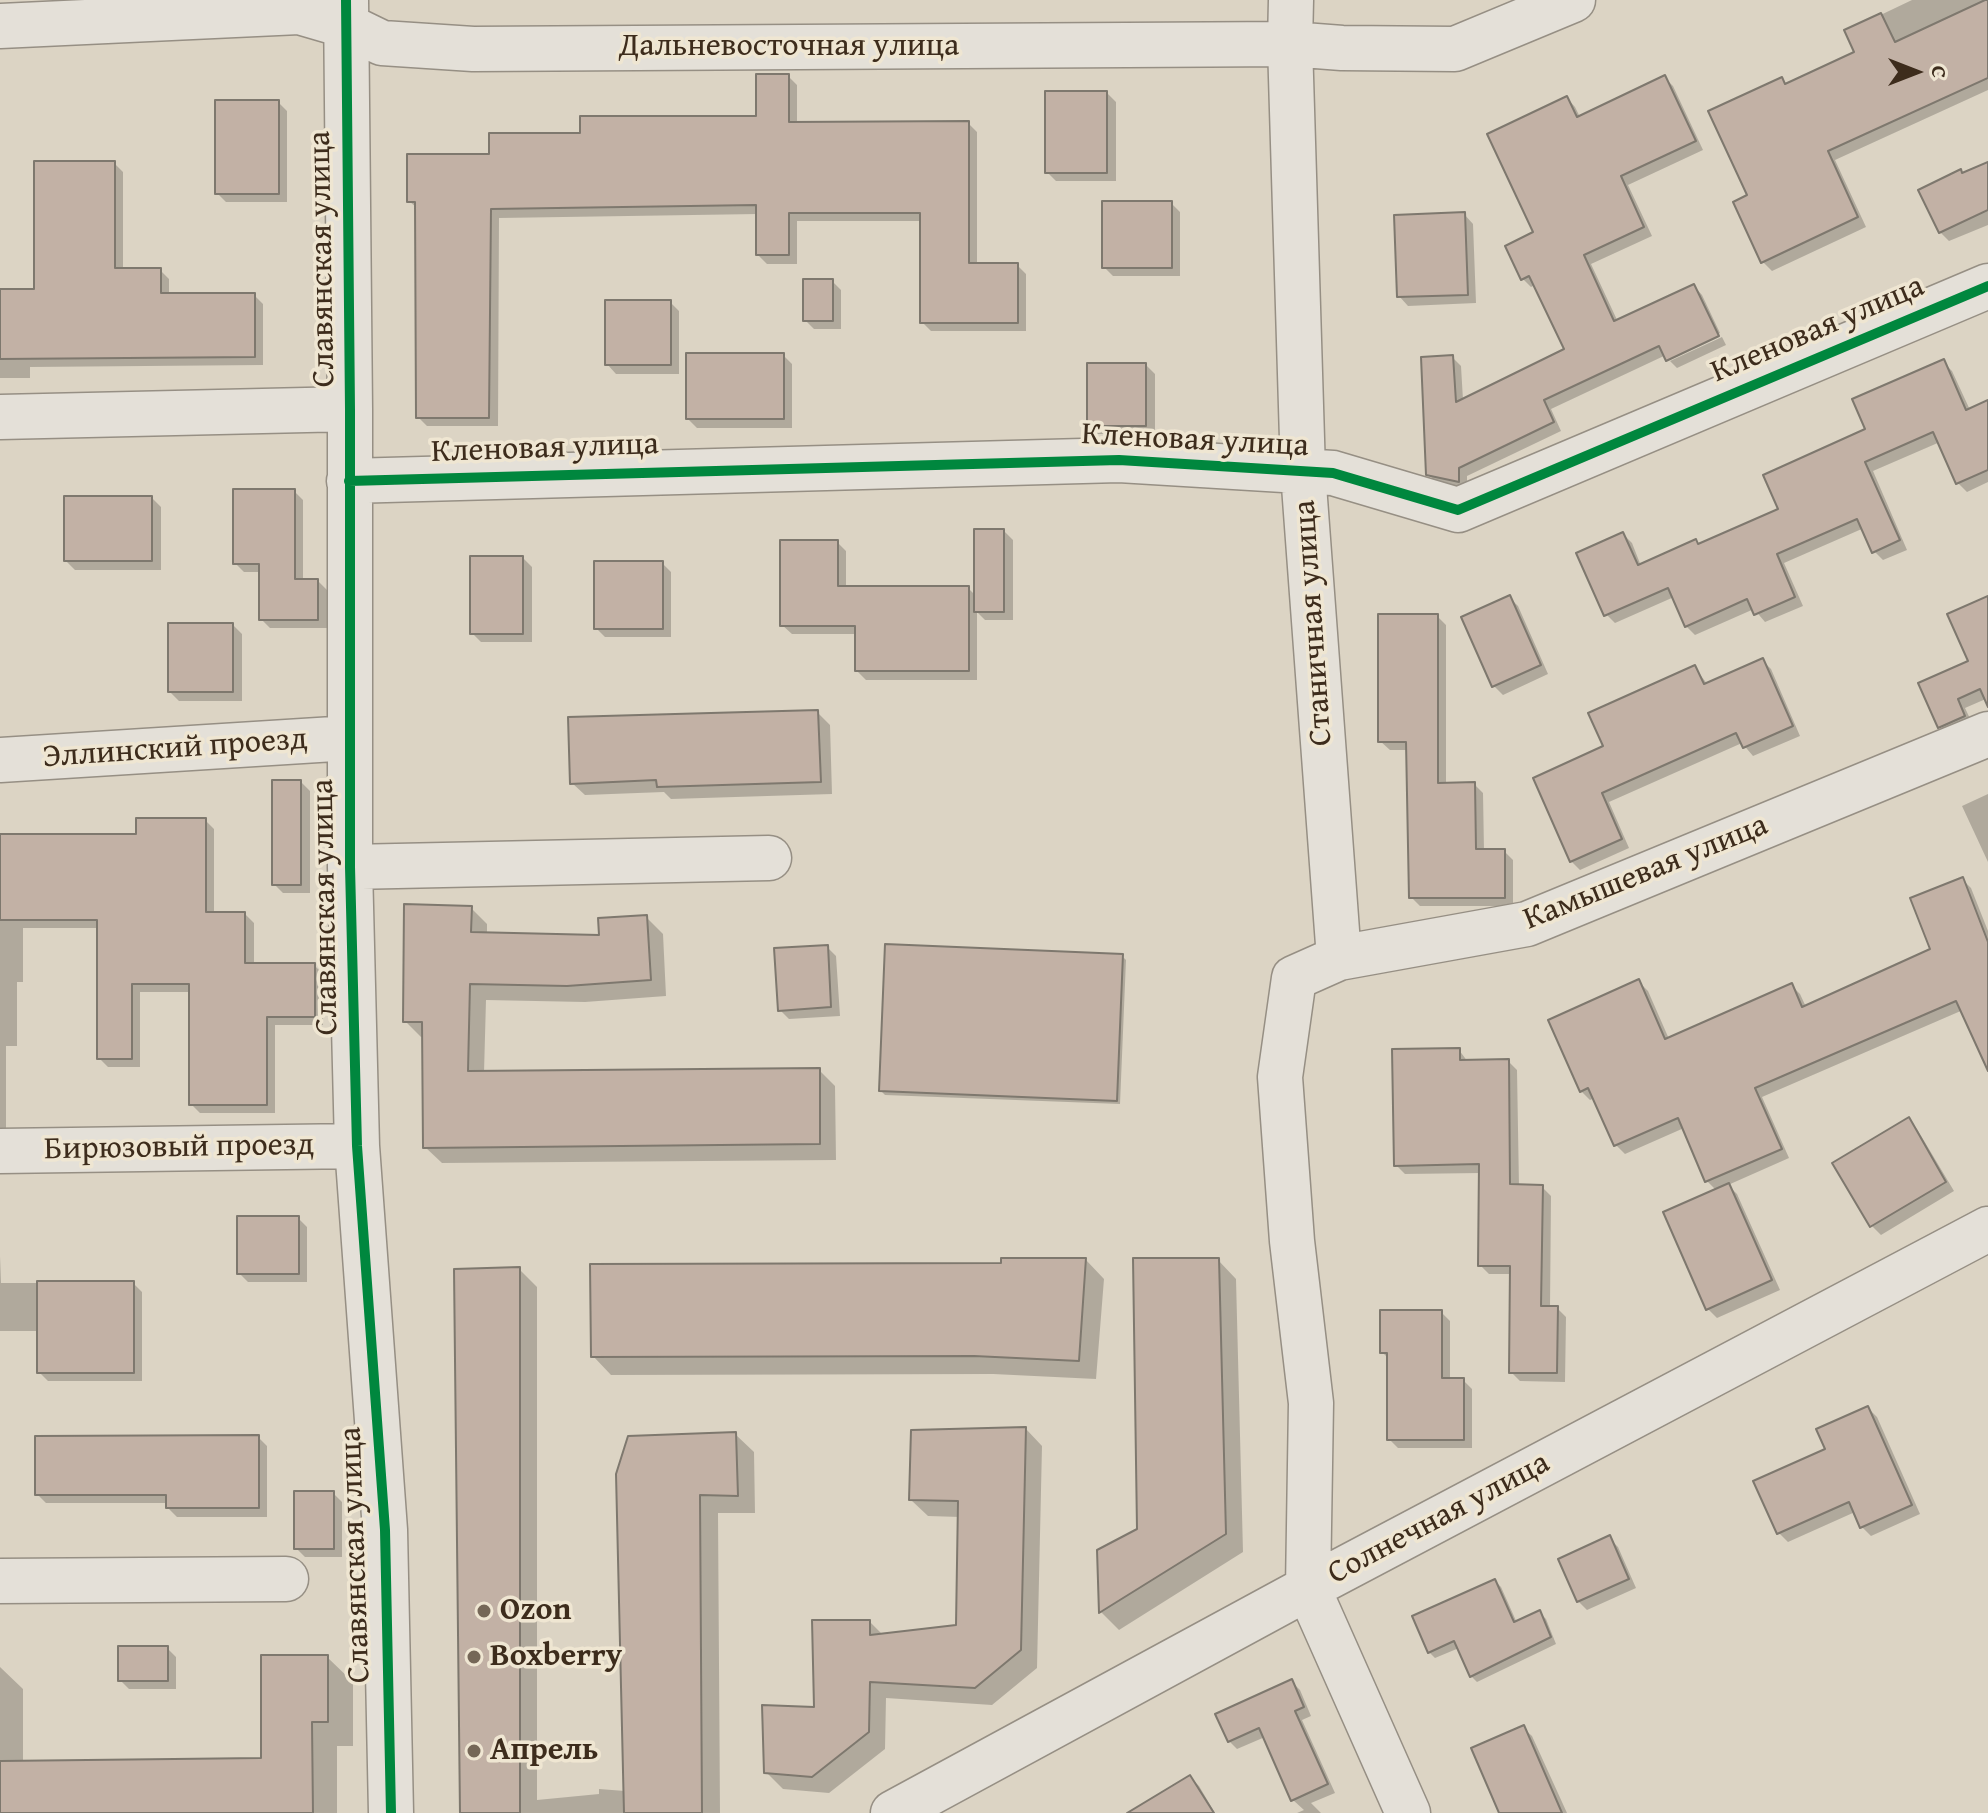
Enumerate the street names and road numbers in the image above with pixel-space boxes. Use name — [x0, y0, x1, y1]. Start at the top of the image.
street label: Дальневосточная улица — [619, 28, 959, 66]
street label: Славянская улица — [302, 130, 344, 388]
street label: Кленовая улица — [1706, 268, 1930, 392]
street label: Кленовая улица — [1080, 416, 1310, 466]
street label: Кленовая улица — [431, 426, 659, 472]
street label: Станичная улица — [1286, 499, 1342, 747]
street label: Эллинский проезд — [41, 721, 309, 777]
street label: Славянская улица — [305, 778, 347, 1036]
street label: Камышевая улица — [1518, 807, 1774, 939]
street label: Бирюзовый проезд — [44, 1126, 314, 1170]
street label: Славянская улица — [332, 1426, 380, 1684]
street label: Солнечная улица — [1322, 1444, 1556, 1594]

